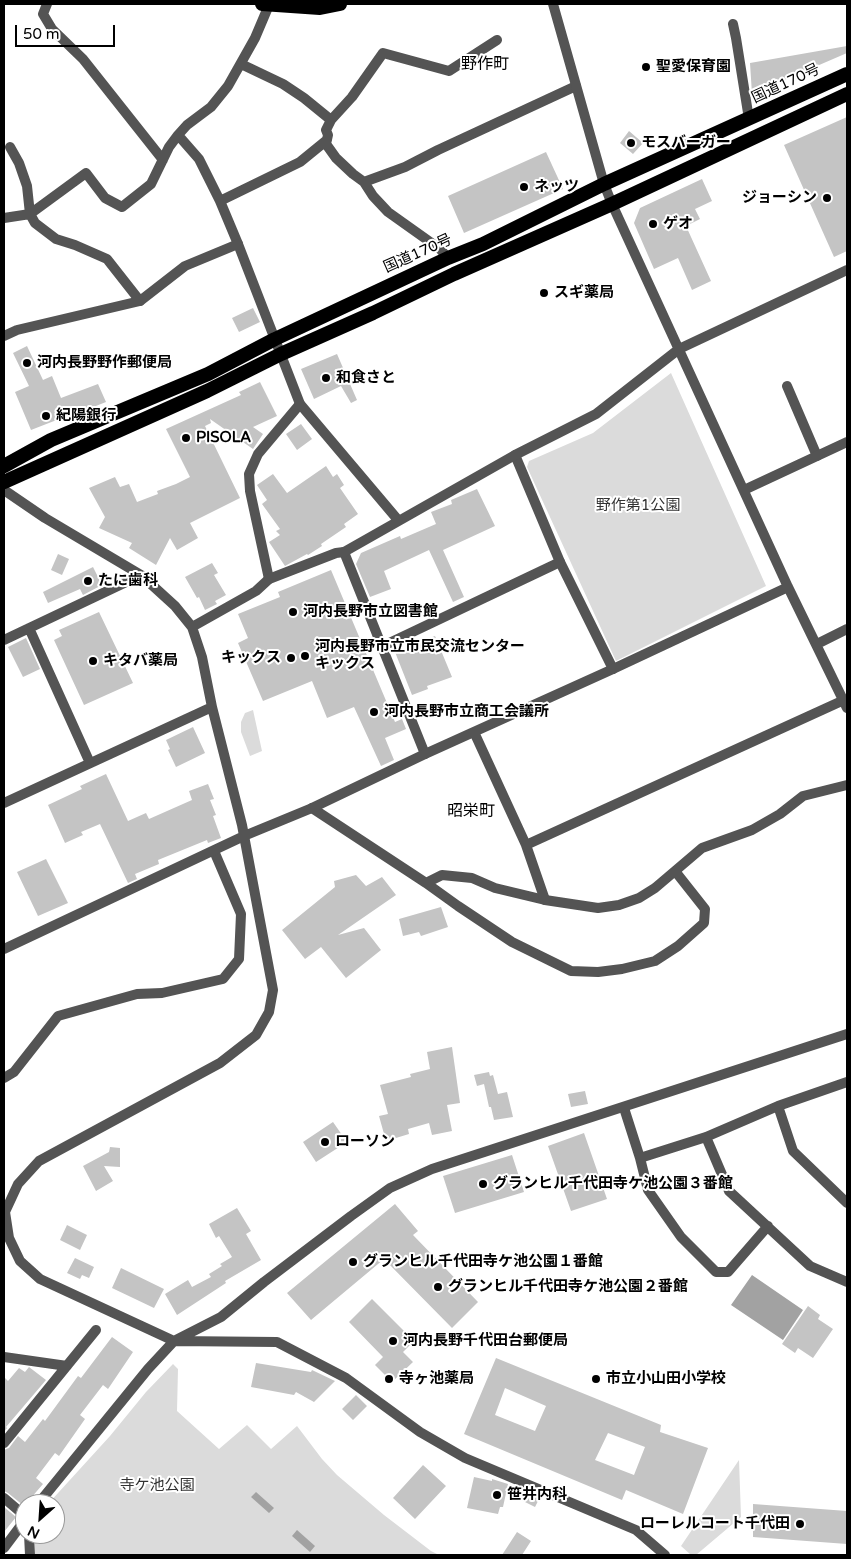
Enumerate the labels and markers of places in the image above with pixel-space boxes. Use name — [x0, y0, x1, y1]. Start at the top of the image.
place label: 聖愛保育園 — [656, 58, 731, 76]
marker: 聖愛保育園 — [640, 61, 652, 73]
place label: モスバーガー — [641, 134, 731, 152]
marker: モスバーガー — [625, 137, 637, 149]
place label: ネッツ — [534, 178, 579, 196]
marker: ネッツ — [518, 181, 530, 193]
place label: ジョーシン — [742, 189, 817, 207]
marker: ジョーシン — [821, 192, 833, 204]
place label: ゲオ — [663, 215, 693, 233]
marker: ゲオ — [647, 218, 659, 230]
place label: スギ薬局 — [554, 284, 614, 302]
marker: スギ薬局 — [538, 287, 550, 299]
place label: 河内長野野作郵便局 — [37, 354, 172, 372]
marker: 河内長野野作郵便局 — [21, 357, 33, 369]
place label: 和食さと — [336, 369, 396, 387]
marker: 和食さと — [320, 372, 332, 384]
place label: 紀陽銀行 — [56, 407, 116, 425]
marker: 紀陽銀行 — [40, 410, 52, 422]
place label: PISOLA — [196, 429, 251, 447]
marker: PISOLA — [180, 432, 192, 444]
place label: たに歯科 — [98, 572, 158, 590]
marker: たに歯科 — [82, 575, 94, 587]
place label: 河内長野市立図書館 — [303, 603, 438, 621]
marker: 河内長野市立図書館 — [287, 606, 299, 618]
place label: 河内長野市立市民交流センター キックス — [315, 638, 525, 673]
place label: キックス — [221, 649, 281, 667]
marker: 河内長野市立市民交流センター キックス — [299, 650, 311, 662]
place label: キタバ薬局 — [103, 652, 178, 670]
marker: キックス — [285, 652, 297, 664]
marker: キタバ薬局 — [87, 655, 99, 667]
place label: 河内長野市立商工会議所 — [384, 703, 549, 721]
marker: 河内長野市立商工会議所 — [368, 706, 380, 718]
place label: ローソン — [335, 1133, 395, 1151]
marker: ローソン — [319, 1136, 331, 1148]
place label: グランヒル千代田寺ケ池公園３番館 — [493, 1175, 733, 1193]
marker: グランヒル千代田寺ケ池公園３番館 — [477, 1178, 489, 1190]
place label: グランヒル千代田寺ケ池公園１番館 — [363, 1253, 603, 1271]
marker: グランヒル千代田寺ケ池公園１番館 — [347, 1256, 359, 1268]
place label: グランヒル千代田寺ケ池公園２番館 — [448, 1278, 688, 1296]
marker: グランヒル千代田寺ケ池公園２番館 — [432, 1281, 444, 1293]
place label: 河内長野千代田台郵便局 — [403, 1332, 568, 1350]
marker: 河内長野千代田台郵便局 — [387, 1335, 399, 1347]
place label: 寺ヶ池薬局 — [399, 1370, 474, 1388]
place label: 市立小山田小学校 — [606, 1370, 726, 1388]
marker: 寺ヶ池薬局 — [383, 1373, 395, 1385]
marker: 市立小山田小学校 — [590, 1373, 602, 1385]
place label: 笹井内科 — [507, 1486, 567, 1504]
marker: 笹井内科 — [491, 1489, 503, 1501]
place label: ローレルコート千代田 — [640, 1515, 790, 1533]
marker: ローレルコート千代田 — [794, 1518, 806, 1530]

